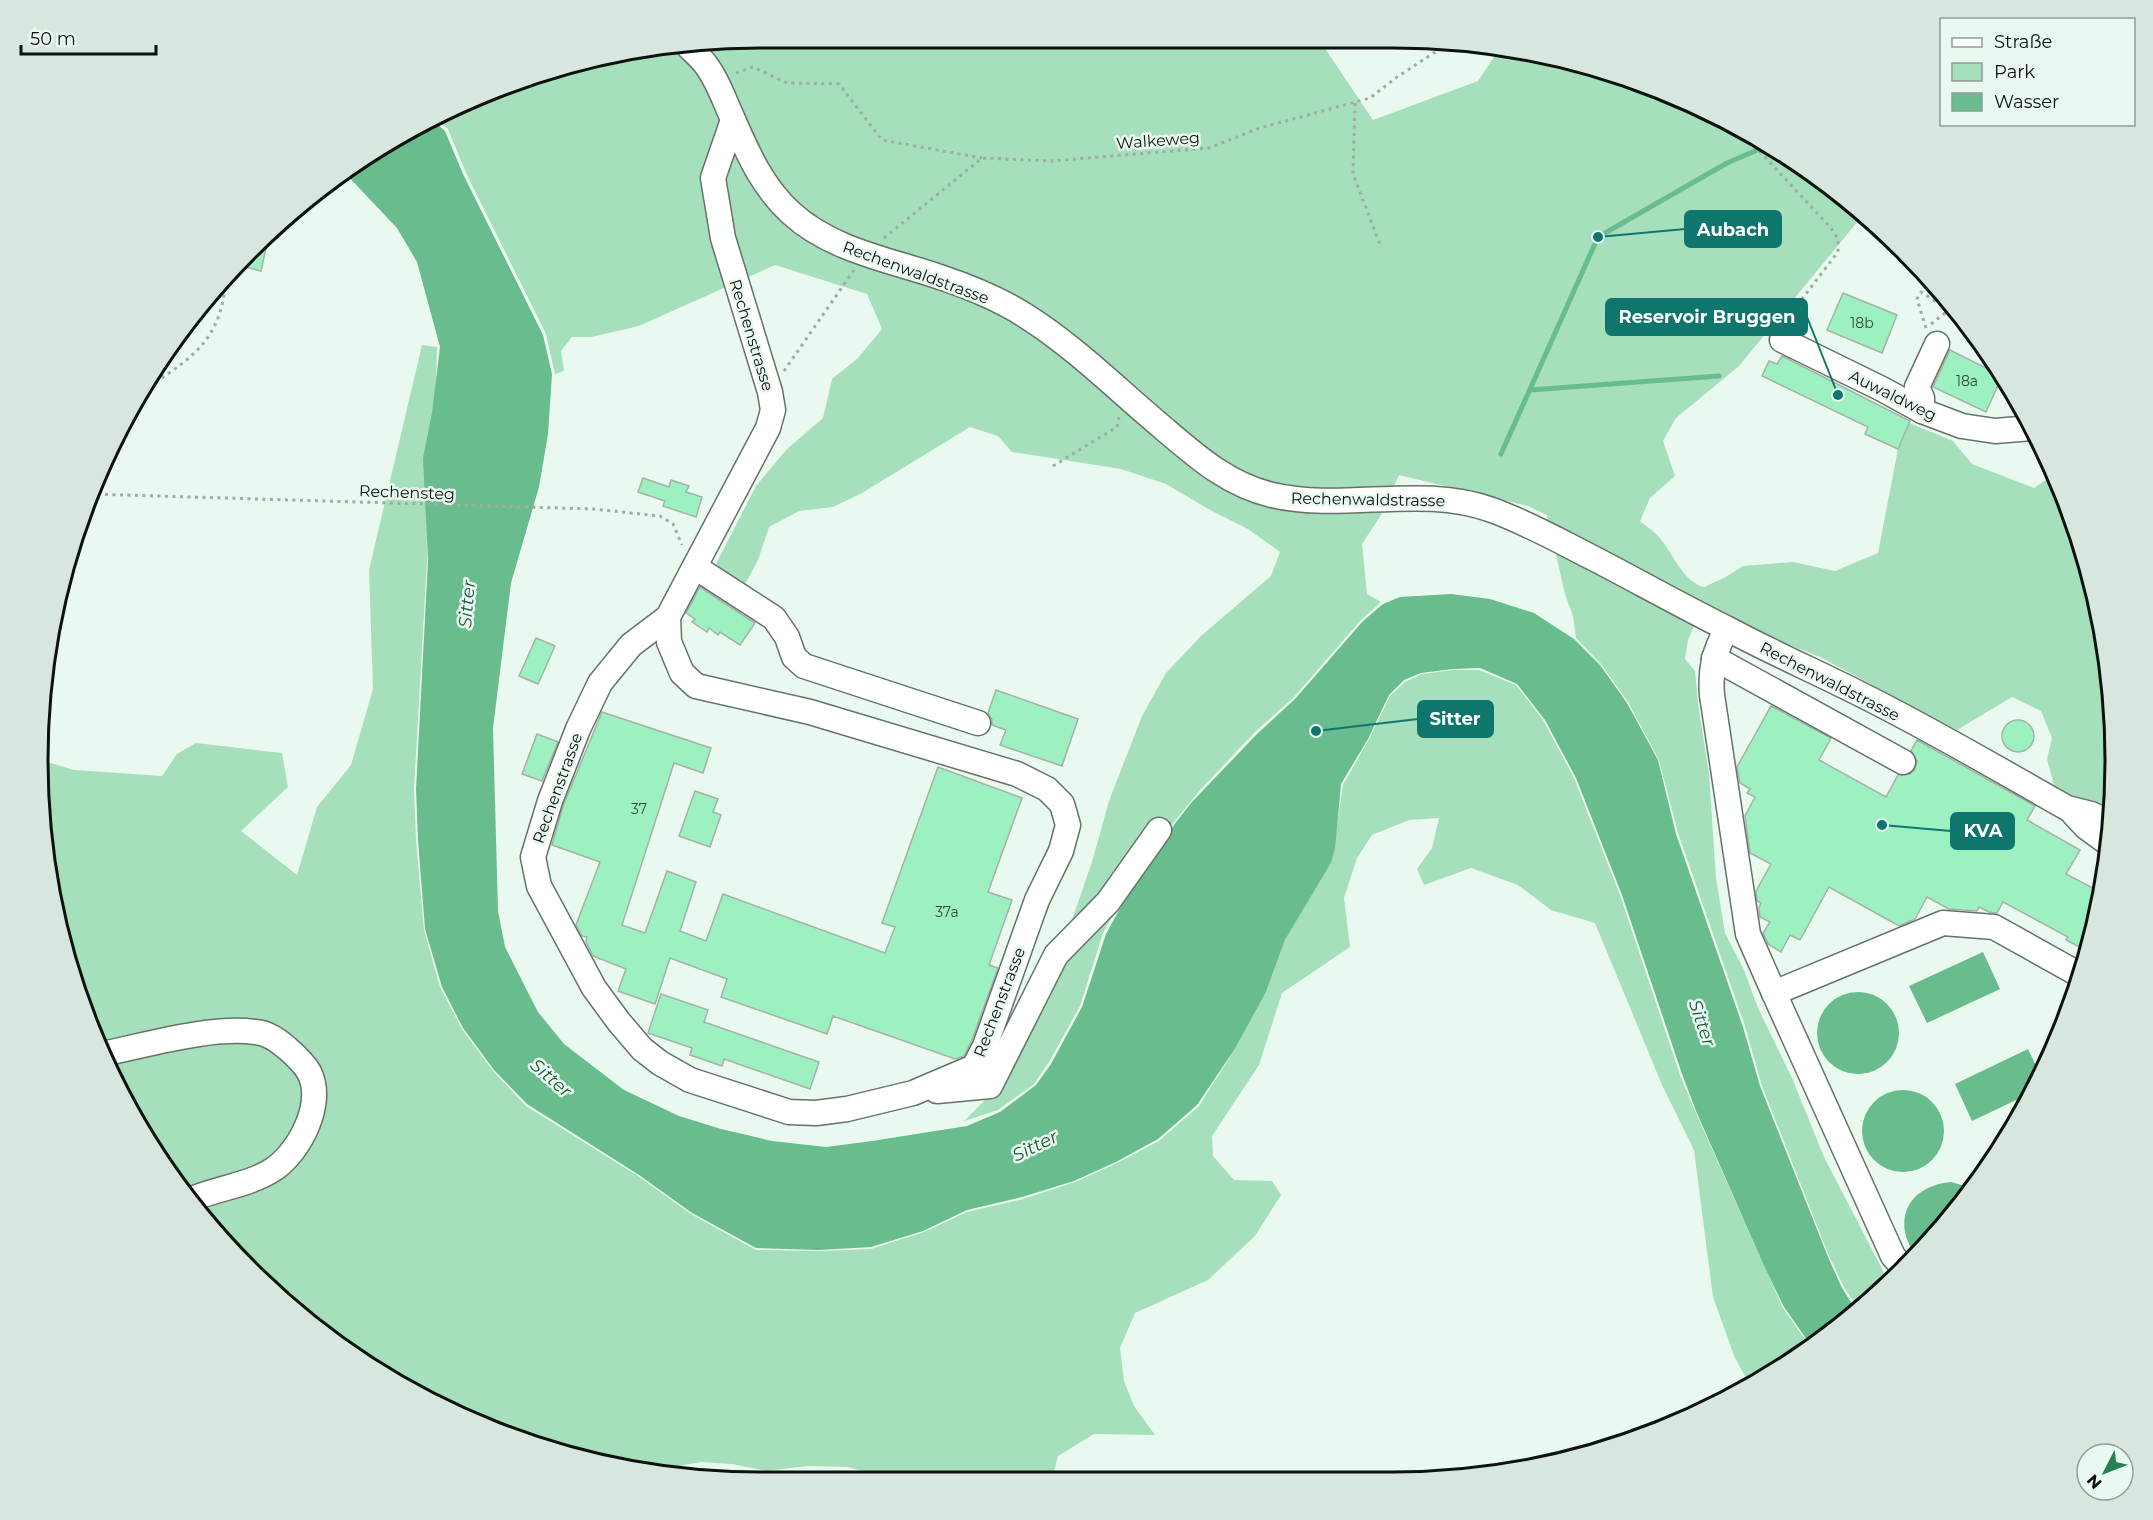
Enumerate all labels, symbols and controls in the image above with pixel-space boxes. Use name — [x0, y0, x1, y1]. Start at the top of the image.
scale bar — [21, 18, 156, 56]
legend — [1940, 18, 2135, 126]
text: 50 m — [30, 28, 76, 50]
text: Straße — [1994, 31, 2053, 53]
text: Park — [1994, 61, 2035, 83]
text: Wasser — [1994, 91, 2059, 113]
street label: Walkeweg — [1116, 128, 1201, 153]
callout: Aubach — [1685, 211, 1781, 247]
text: Aubach — [1696, 219, 1769, 241]
street label: Rechenwaldstrasse — [840, 237, 992, 308]
street label: Rechenstrasse — [725, 277, 778, 393]
callout: Reservoir Bruggen — [1606, 299, 1807, 335]
text: Reservoir Bruggen — [1619, 306, 1795, 328]
house number: 18b — [1850, 314, 1874, 332]
street label: Auwaldweg — [1846, 366, 1940, 425]
house number: 18a — [1956, 372, 1978, 390]
street label: Rechensteg — [359, 481, 455, 504]
street label: Rechenwaldstrasse — [1291, 489, 1445, 510]
water label: Sitter — [454, 578, 480, 629]
street label: Rechenwaldstrasse — [1757, 638, 1903, 725]
callout: Sitter — [1418, 701, 1493, 737]
text: Sitter — [1429, 708, 1481, 730]
street label: Rechenstrasse — [529, 730, 586, 846]
house number: 37 — [631, 800, 647, 818]
callout: KVA — [1951, 813, 2014, 849]
text: KVA — [1963, 820, 2003, 842]
house number: 37a — [935, 903, 959, 921]
street label: Rechenstrasse — [970, 945, 1029, 1060]
water label: Sitter — [1684, 997, 1720, 1050]
water label: Sitter — [526, 1054, 577, 1103]
water label: Sitter — [1009, 1125, 1062, 1166]
north arrow — [2075, 1442, 2135, 1502]
text: N — [2083, 1471, 2106, 1493]

